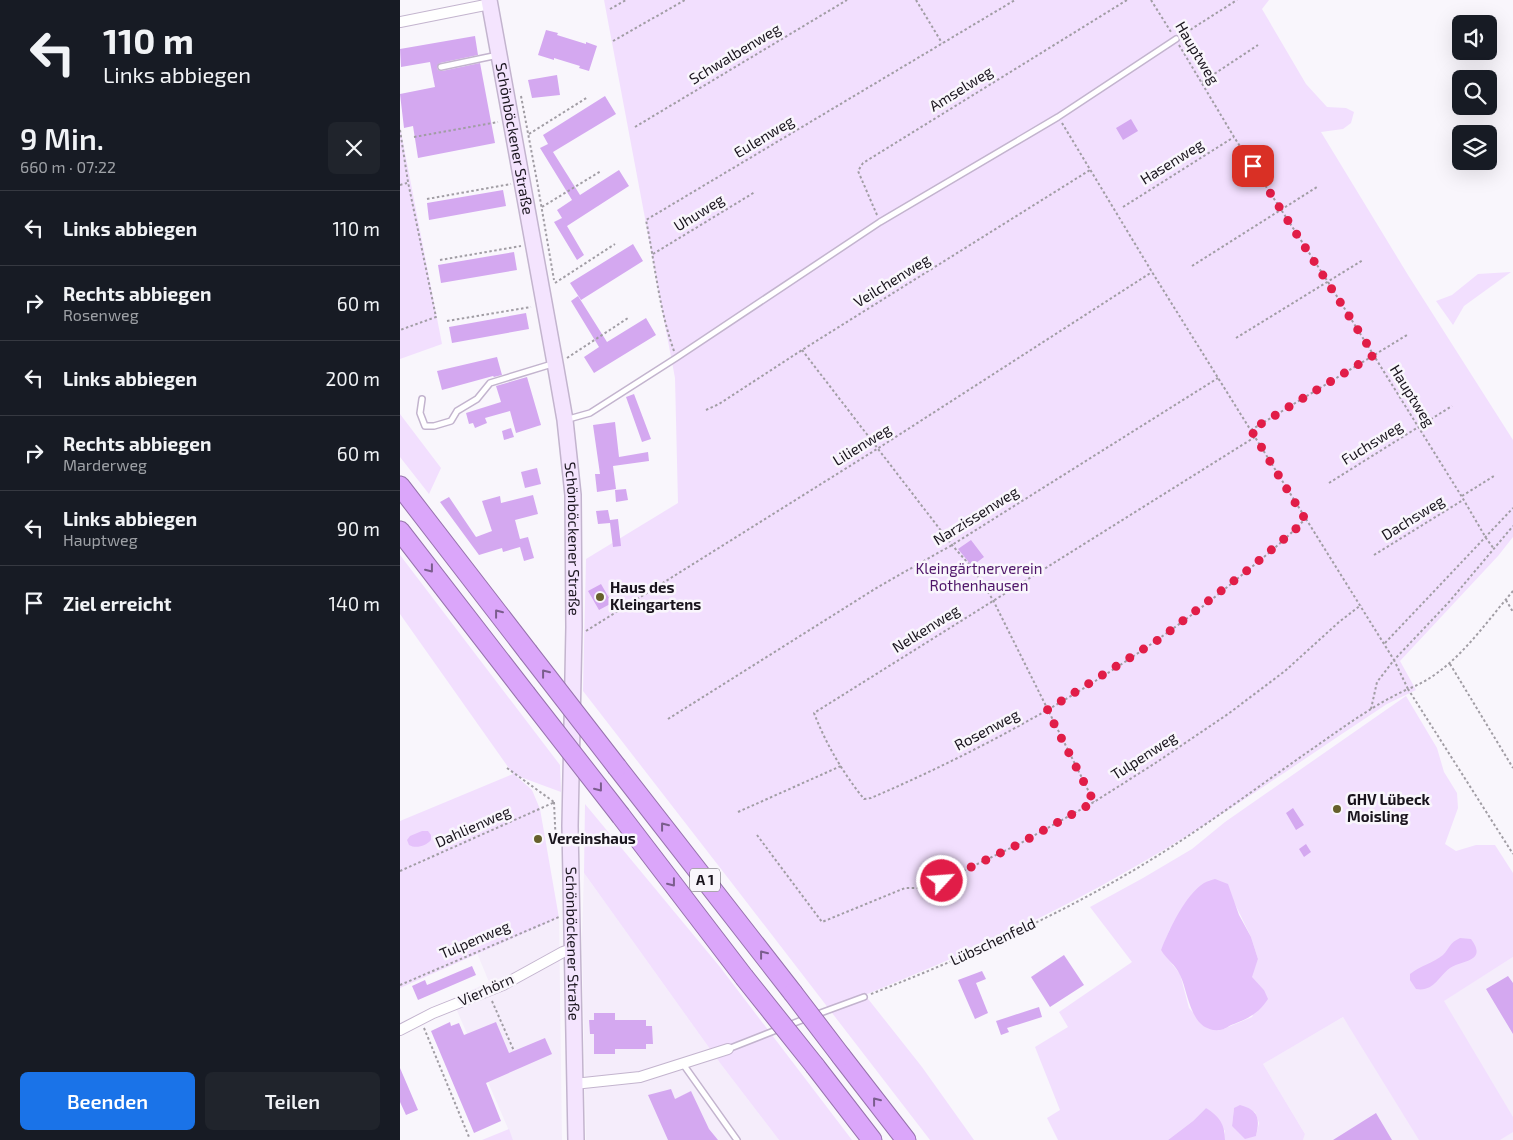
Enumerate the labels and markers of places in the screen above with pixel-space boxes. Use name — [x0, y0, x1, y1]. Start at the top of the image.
pin — [1232, 145, 1274, 187]
place label: Haus des Kleingartens — [610, 578, 701, 613]
marker: Haus des Kleingartens — [594, 591, 606, 603]
place label: GHV Lübeck Moisling — [1347, 790, 1431, 825]
marker: GHV Lübeck Moisling — [1331, 803, 1343, 815]
place label: Vereinshaus — [548, 829, 636, 847]
marker: Vereinshaus — [532, 833, 544, 845]

